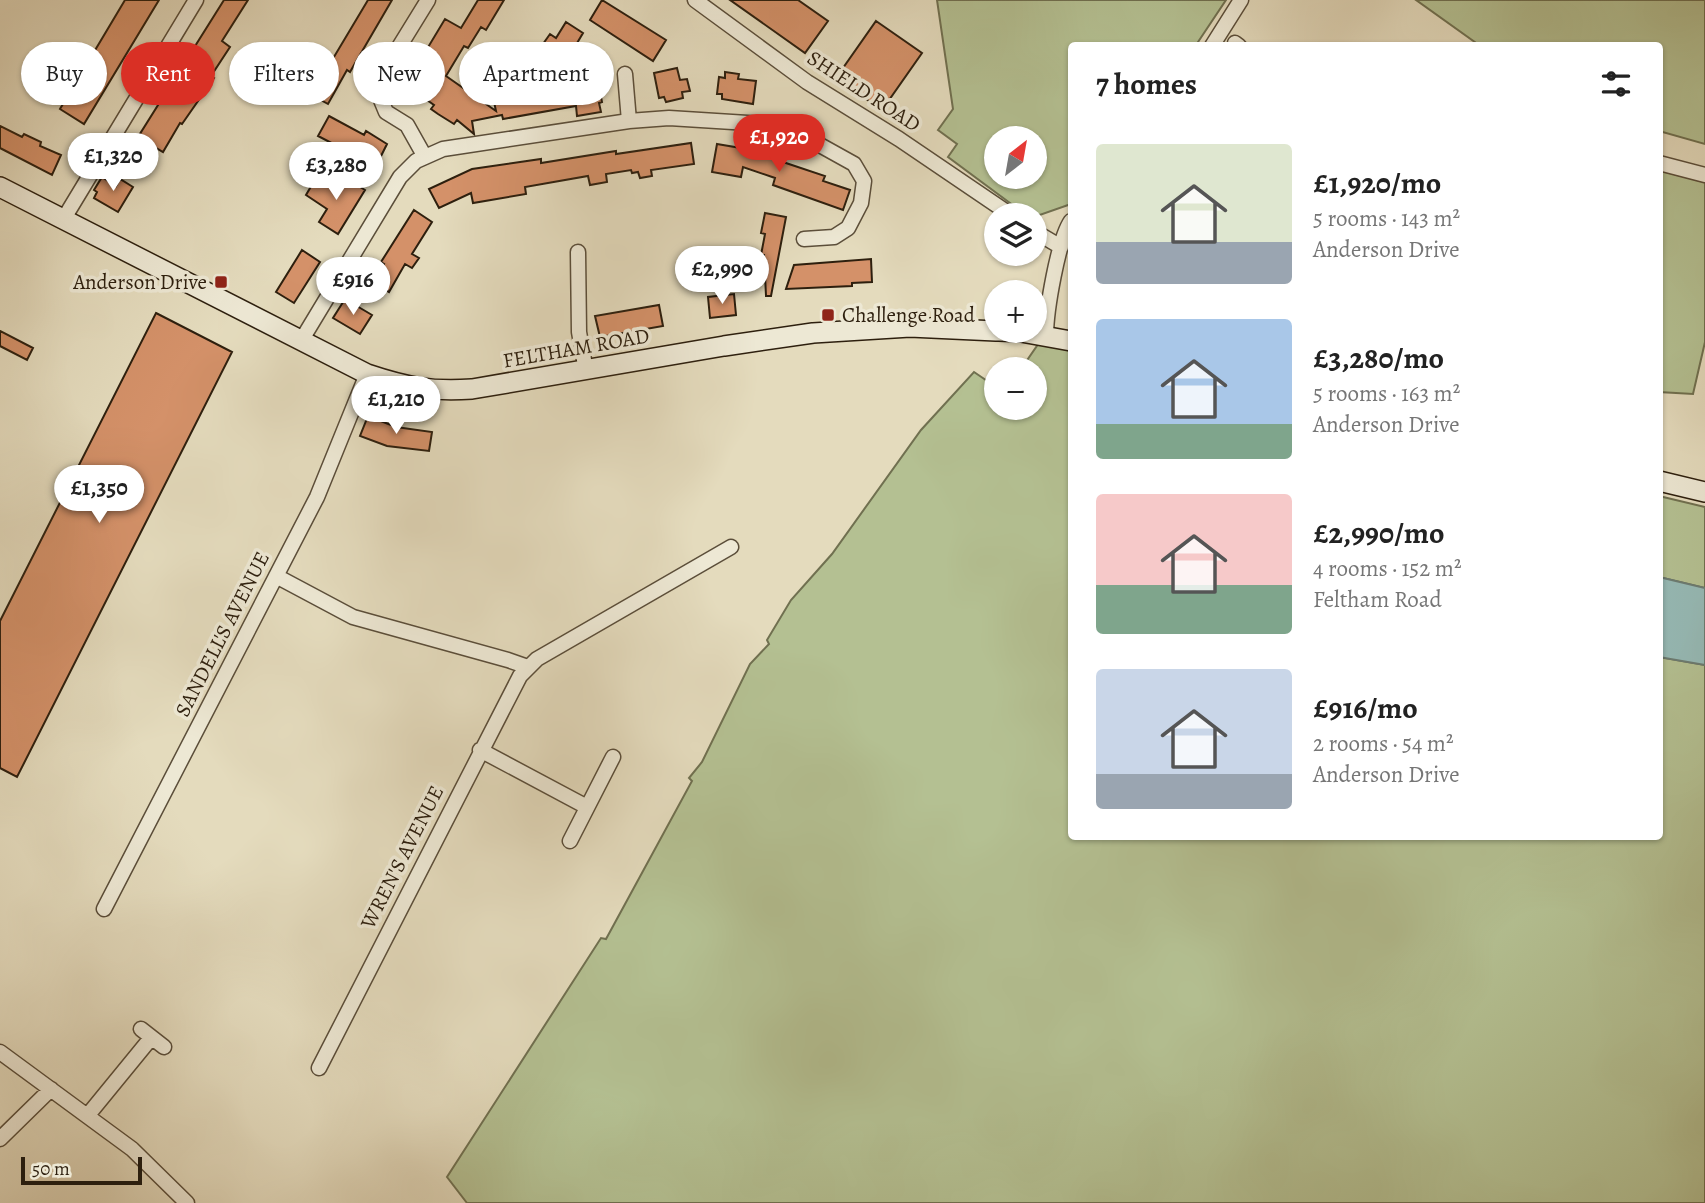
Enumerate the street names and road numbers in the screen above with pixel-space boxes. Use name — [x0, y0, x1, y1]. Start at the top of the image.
street label: SHIELD ROAD — [802, 44, 926, 138]
street label: FELTHAM ROAD — [501, 321, 651, 375]
street label: SANDELL'S AVENUE — [168, 547, 276, 721]
street label: WREN'S AVENUE — [353, 781, 450, 934]

